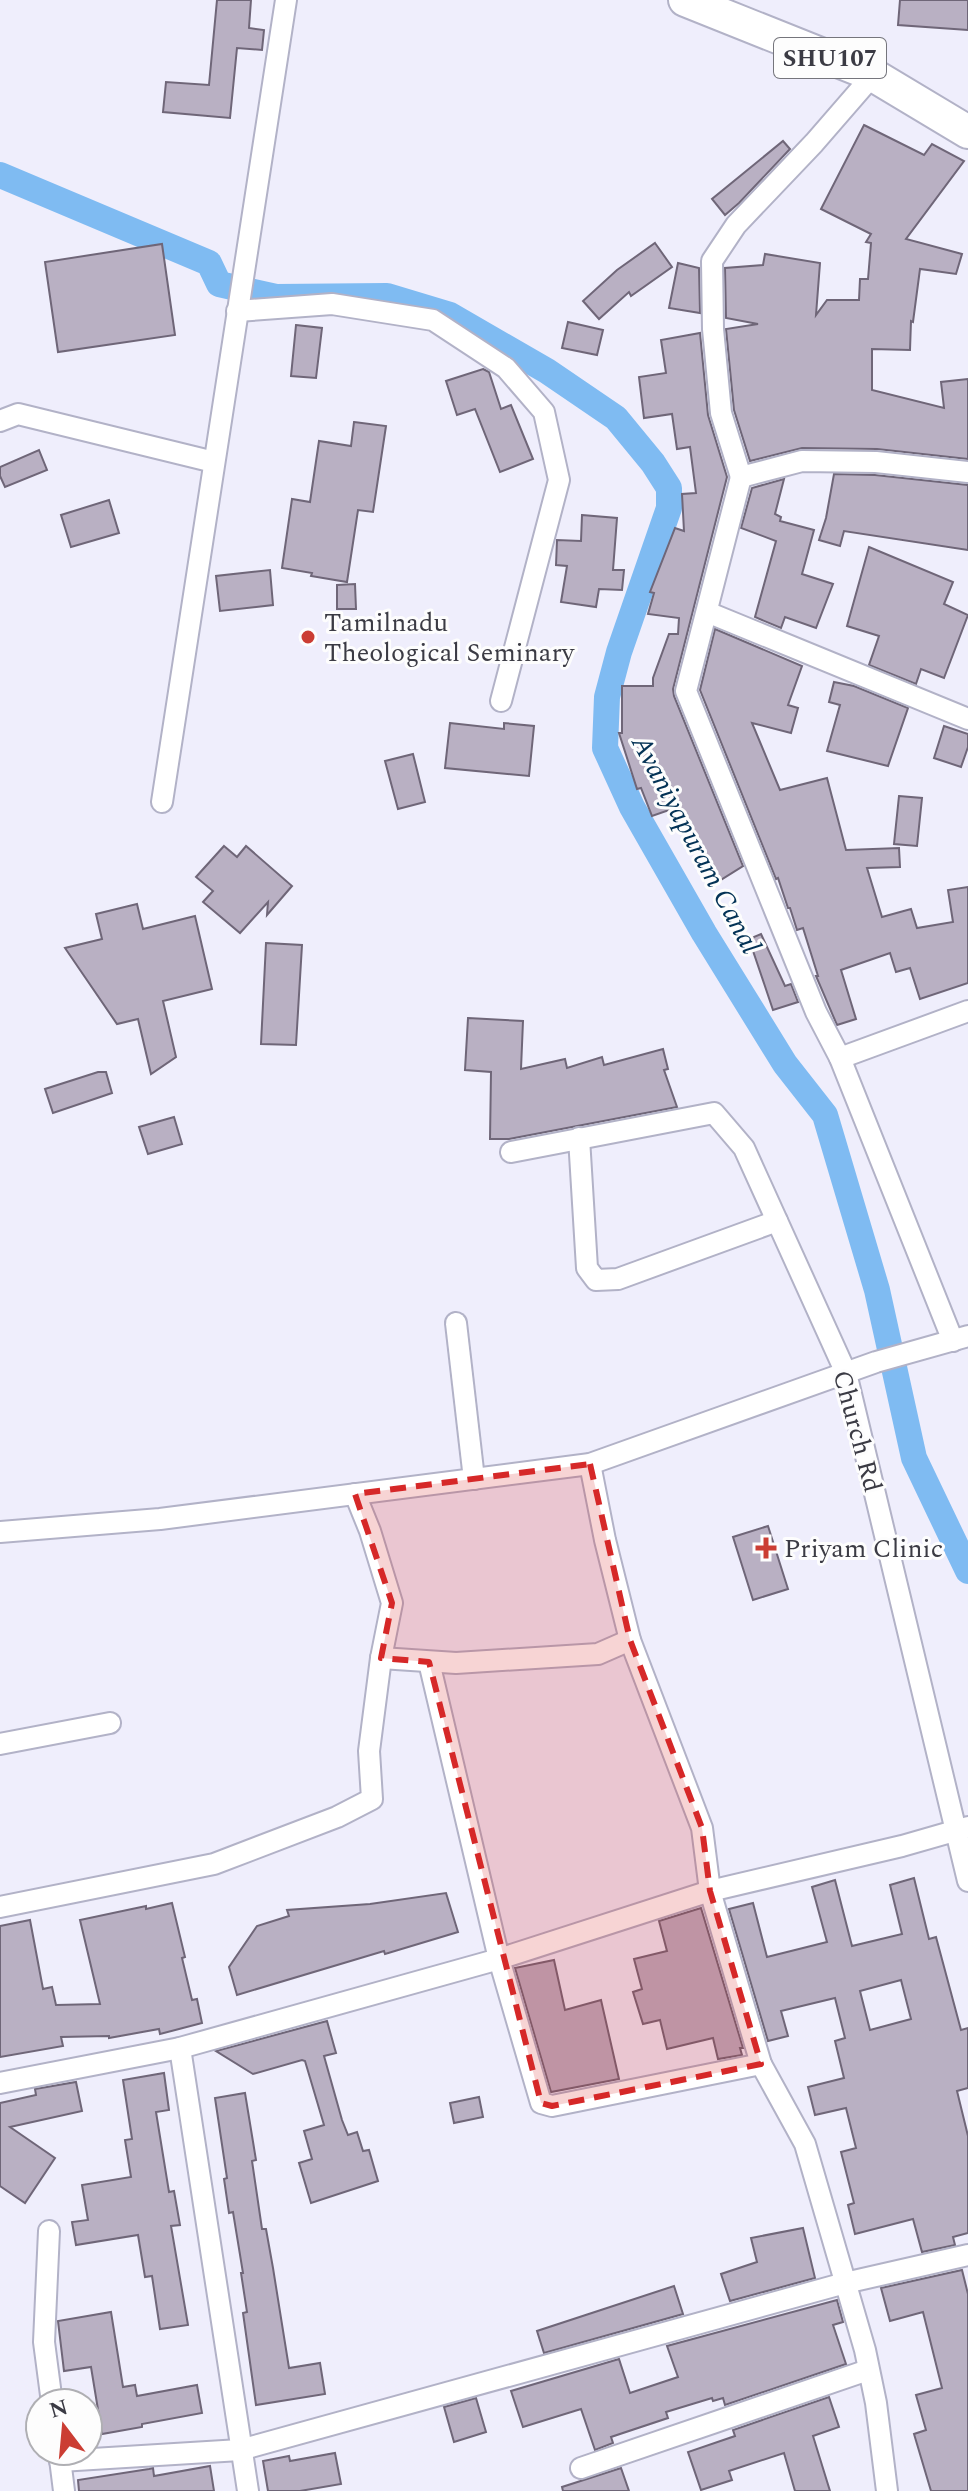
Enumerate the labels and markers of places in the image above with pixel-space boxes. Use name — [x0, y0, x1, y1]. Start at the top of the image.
place label: Tamilnadu Theological Seminary — [324, 603, 576, 673]
marker: Tamilnadu Theological Seminary — [299, 628, 317, 646]
place label: Priyam Clinic — [784, 1529, 943, 1569]
marker: Priyam Clinic — [755, 1537, 777, 1559]

